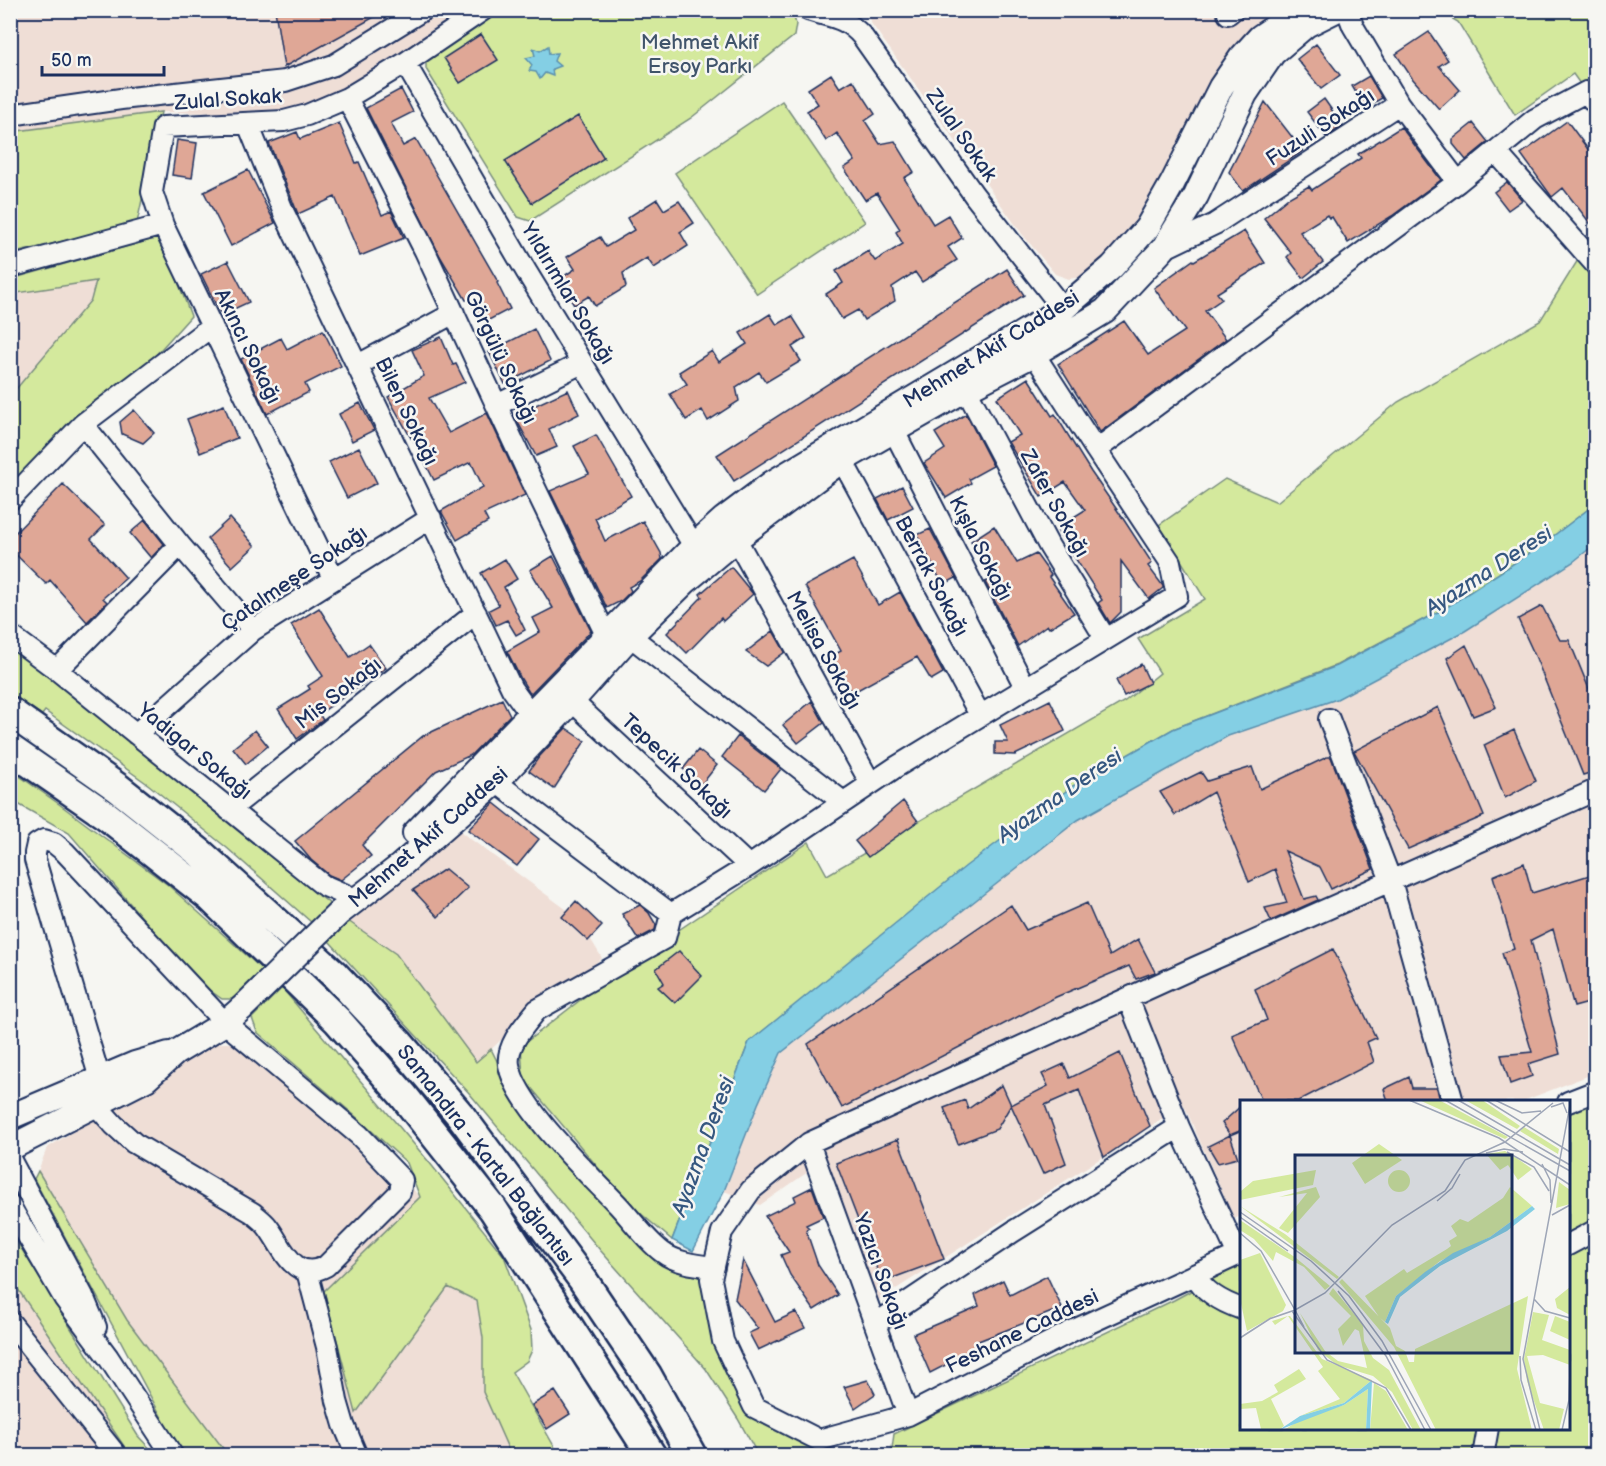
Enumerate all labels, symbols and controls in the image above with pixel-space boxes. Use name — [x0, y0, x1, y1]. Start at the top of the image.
park label: Mehmet Akif Ersoy Parkı — [641, 30, 760, 79]
scale bar — [42, 39, 164, 77]
text: 50 m — [51, 50, 92, 71]
street label: Zulal Sokak — [173, 83, 283, 116]
street label: Zulal Sokak — [920, 83, 1003, 187]
street label: Fuzuli Sokağı — [1261, 83, 1379, 172]
street label: Yıldırımlar Sokağı — [515, 217, 620, 369]
street label: Akıncı Sokağı — [209, 285, 286, 408]
street label: Mehmet Akif Caddesi — [899, 285, 1084, 414]
street label: Görgülü Sokağı — [459, 287, 542, 428]
street label: Bilen Sokağı — [370, 353, 443, 469]
street label: Zafer Sokağı — [1014, 444, 1094, 561]
street label: Kışla Sokağı — [944, 492, 1018, 605]
street label: Berrak Sokağı — [889, 512, 974, 641]
water label: Ayazma Deresi — [1419, 519, 1559, 623]
street label: Çatalmeşe Sokağı — [217, 520, 372, 636]
street label: Melisa Sokağı — [781, 587, 866, 714]
street label: Mis Sokağı — [290, 652, 386, 735]
street label: Yadigar Sokağı — [132, 697, 257, 805]
street label: Tepecik Sokağı — [616, 709, 737, 824]
water label: Ayazma Deresi — [991, 742, 1129, 850]
street label: Mehmet Akif Caddesi — [344, 761, 513, 913]
street label: Samandıra - Kartal Bağlantısı — [392, 1040, 580, 1271]
water label: Ayazma Deresi — [665, 1072, 742, 1221]
inset map — [1240, 1100, 1570, 1430]
street label: Yazıcı Sokağı — [848, 1208, 913, 1333]
street label: Feshane Caddesi — [942, 1284, 1103, 1379]

